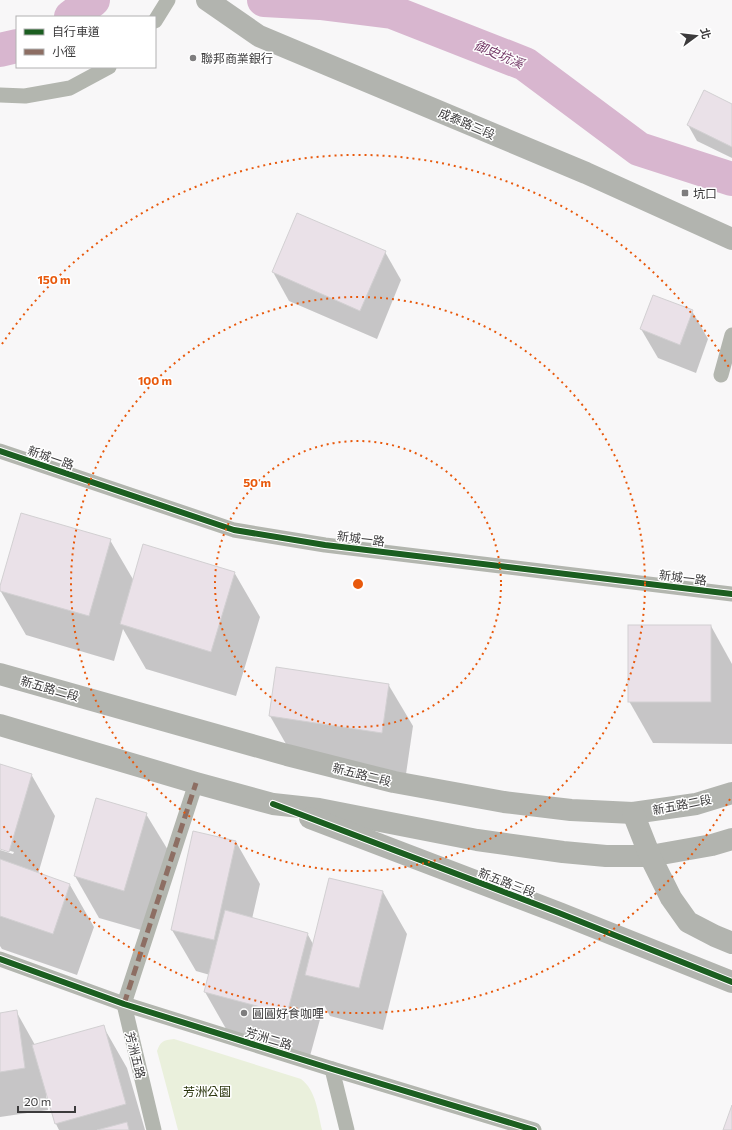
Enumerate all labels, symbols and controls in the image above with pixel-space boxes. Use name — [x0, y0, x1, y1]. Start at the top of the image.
legend — [16, 16, 156, 68]
north arrow — [676, 16, 716, 56]
text: 自行車道 — [52, 24, 100, 38]
text: 北 — [698, 26, 714, 40]
water label: 御史坑溪 — [472, 36, 528, 72]
text: 小徑 — [52, 44, 76, 58]
place label: 聯邦商業銀行 — [201, 51, 273, 65]
marker: 聯邦商業銀行 — [188, 53, 198, 63]
street label: 成泰路三段 — [437, 105, 497, 141]
place label: 坑口 — [693, 186, 717, 200]
marker: 坑口 — [680, 188, 690, 198]
text: 150 m — [37, 272, 71, 286]
text: 100 m — [138, 373, 172, 387]
street label: 新城一路 — [26, 443, 76, 471]
text: 50 m — [243, 475, 271, 489]
street label: 新城一路 — [336, 528, 386, 548]
street label: 新城一路 — [658, 567, 708, 587]
centre of rings — [351, 577, 365, 591]
street label: 新五路二段 — [19, 673, 81, 703]
street label: 新五路二段 — [331, 760, 393, 788]
street label: 新五路二段 — [651, 791, 713, 817]
street label: 新五路三段 — [476, 865, 538, 899]
place label: 圓圓好食咖哩 — [252, 1006, 324, 1020]
marker: 圓圓好食咖哩 — [239, 1008, 249, 1018]
street label: 芳洲二路 — [244, 1024, 294, 1052]
street label: 芳洲五路 — [123, 1030, 149, 1080]
park label: 芳洲公園 — [183, 1084, 231, 1098]
scale bar — [18, 1088, 75, 1114]
text: 20 m — [24, 1094, 51, 1108]

